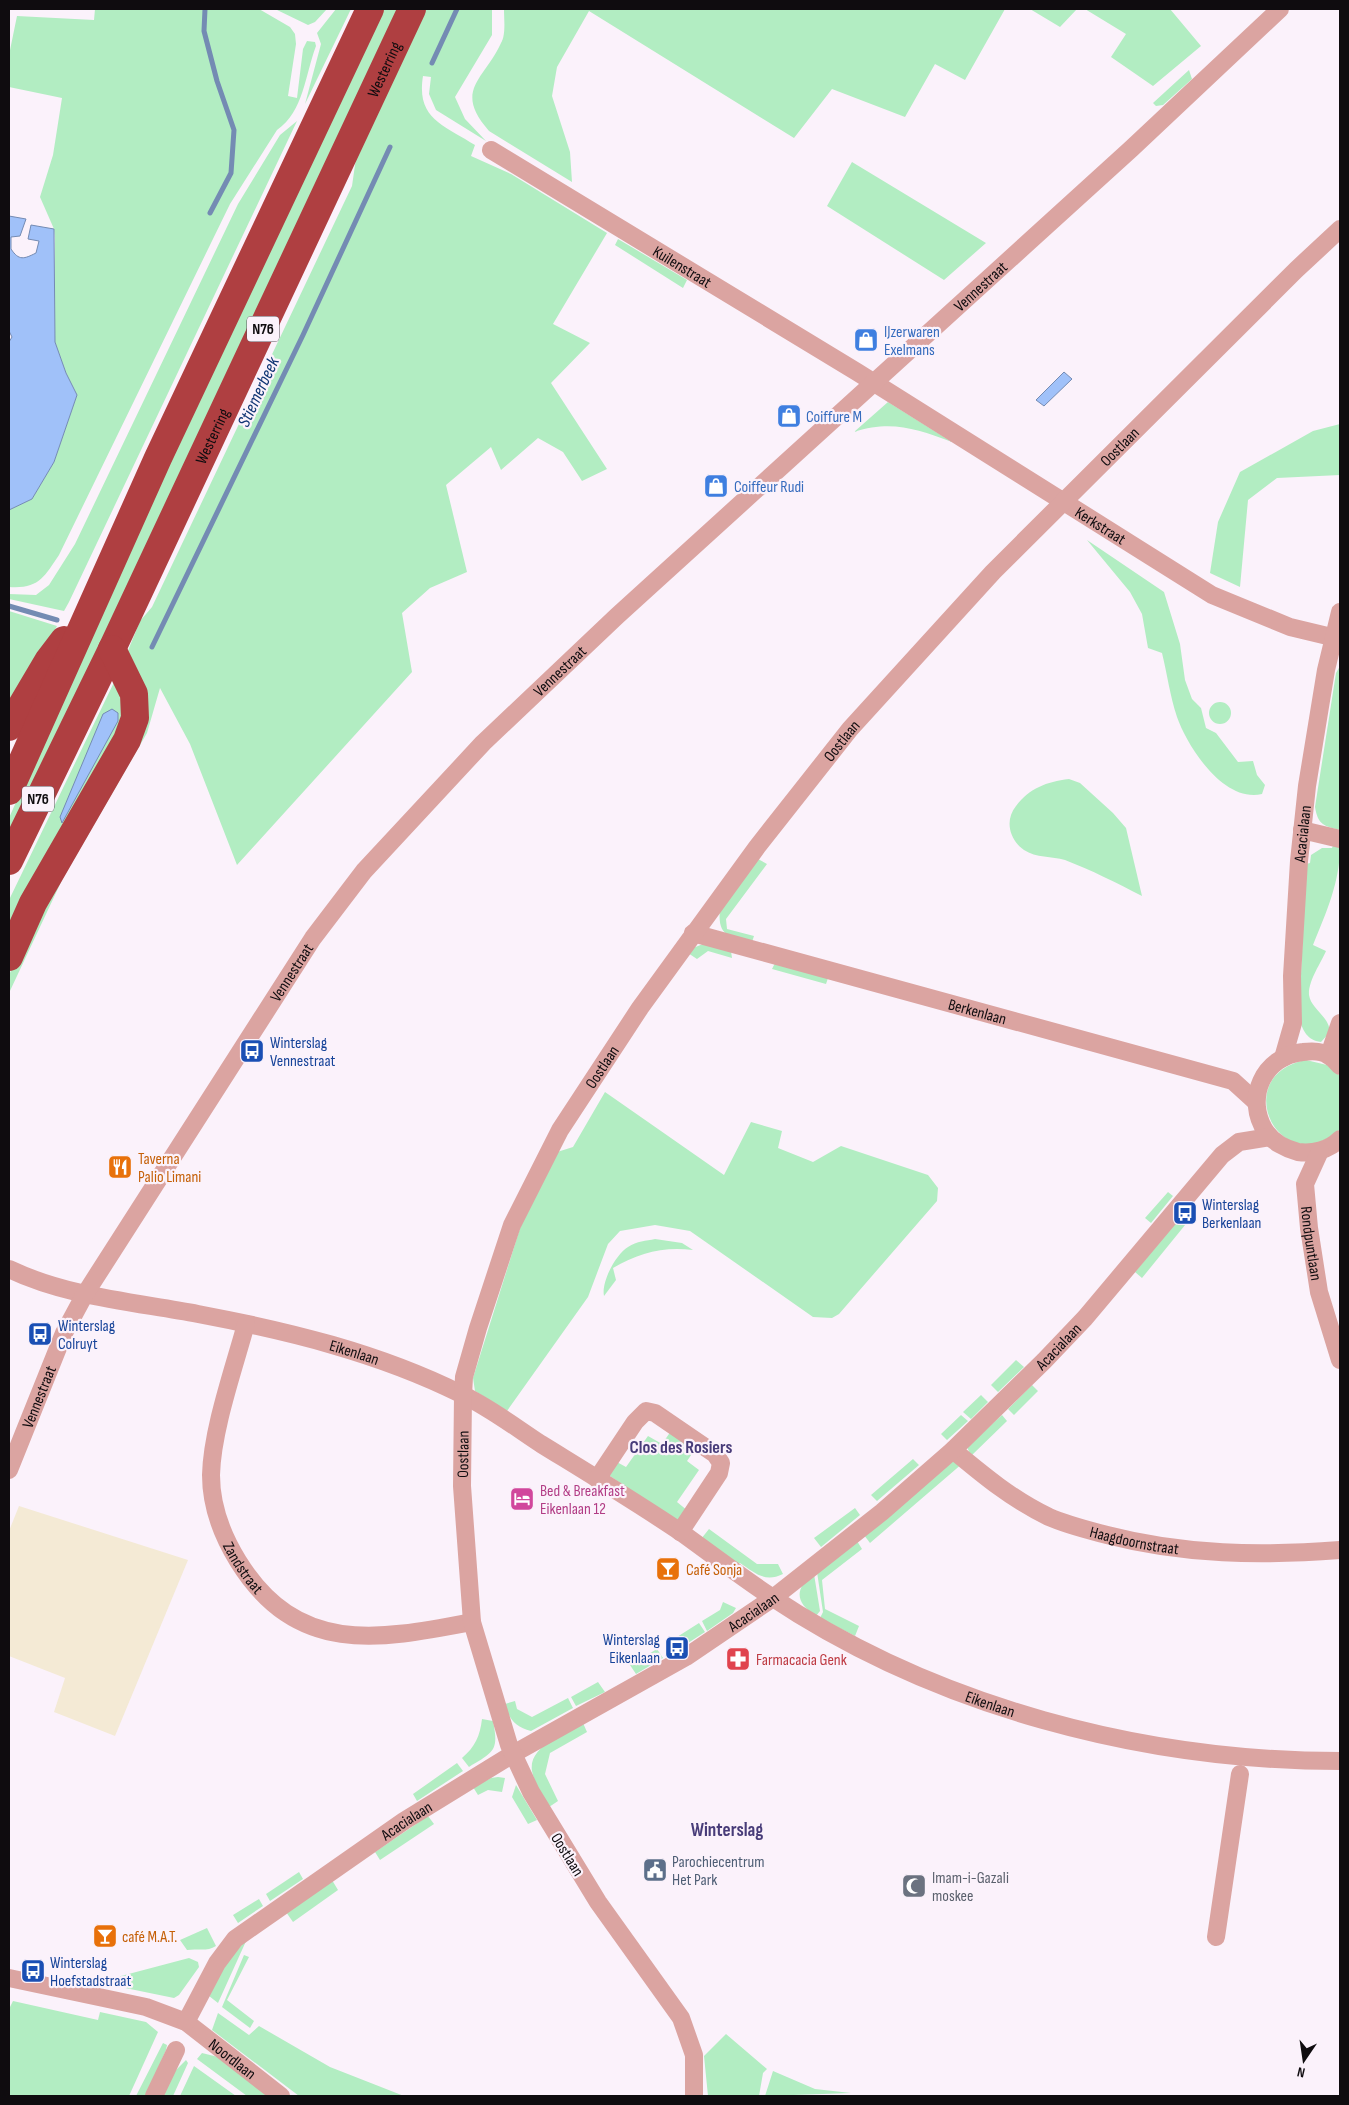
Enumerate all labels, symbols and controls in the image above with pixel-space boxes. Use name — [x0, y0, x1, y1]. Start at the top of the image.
street label: Westerring — [364, 39, 406, 101]
street label: Kuilenstraat — [649, 242, 715, 293]
street label: Vennestraat — [951, 258, 1012, 316]
road number: N76 — [247, 316, 279, 342]
place label: IJzerwaren Exelmans — [884, 323, 940, 360]
shop icon: IJzerwaren Exelmans — [853, 327, 879, 353]
water label: Stiemerbeek — [233, 353, 284, 430]
shop icon: Coiffure M — [776, 403, 802, 429]
street label: Westerring — [192, 406, 234, 467]
place label: Coiffure M — [806, 408, 862, 427]
street label: Oostlaan — [1097, 424, 1144, 471]
shop icon: Coiffeur Rudi — [703, 473, 729, 499]
place label: Coiffeur Rudi — [734, 478, 804, 497]
street label: Kerkstraat — [1071, 503, 1129, 549]
street label: Vennestraat — [530, 642, 591, 701]
street label: Oostlaan — [820, 717, 864, 766]
road number: N76 — [22, 786, 54, 812]
street label: Acacialaan — [1291, 804, 1316, 864]
street label: Vennestraat — [267, 940, 318, 1006]
street label: Berkenlaan — [946, 995, 1008, 1029]
place label: Winterslag Vennestraat — [270, 1034, 336, 1071]
bus stop icon: Winterslag Vennestraat — [239, 1038, 265, 1064]
street label: Oostlaan — [582, 1042, 624, 1092]
place label: Taverna Palio Limani — [138, 1150, 201, 1187]
restaurant icon: Taverna Palio Limani — [107, 1154, 133, 1180]
place label: Winterslag Berkenlaan — [1202, 1196, 1261, 1233]
bus stop icon: Winterslag Berkenlaan — [1172, 1200, 1198, 1226]
street label: Rondpuntlaan — [1296, 1206, 1325, 1282]
place label: Winterslag Colruyt — [58, 1317, 115, 1354]
street label: Acacialaan — [1032, 1320, 1086, 1375]
bus stop icon: Winterslag Colruyt — [27, 1321, 53, 1347]
street label: Eikenlaan — [327, 1337, 381, 1370]
street label: Vennestraat — [19, 1363, 61, 1431]
street label: Oostlaan — [454, 1431, 474, 1478]
district label: Clos des Rosiers — [630, 1437, 732, 1458]
place label: Bed & Breakfast Eikenlaan 12 — [540, 1482, 625, 1519]
hotel icon: Bed & Breakfast Eikenlaan 12 — [509, 1486, 535, 1512]
street label: Haagdoornstraat — [1088, 1523, 1180, 1559]
street label: Zandstraat — [218, 1539, 267, 1598]
bar icon: Café Sonja — [655, 1556, 681, 1582]
place label: Café Sonja — [686, 1561, 742, 1580]
street label: Acacialaan — [724, 1589, 783, 1637]
place label: Winterslag Eikenlaan — [603, 1631, 660, 1668]
bus stop icon: Winterslag Eikenlaan — [664, 1635, 690, 1661]
pharmacy icon: Farmacacia Genk — [725, 1646, 751, 1672]
place label: Farmacacia Genk — [756, 1651, 847, 1670]
street label: Eikenlaan — [963, 1688, 1017, 1722]
street label: Acacialaan — [377, 1798, 436, 1846]
district label: Winterslag — [691, 1819, 763, 1842]
street label: Oostlaan — [546, 1830, 587, 1880]
place label: Parochiecentrum Het Park — [672, 1853, 765, 1890]
public building icon: Parochiecentrum Het Park — [642, 1857, 668, 1883]
place label: Imam-i-Gazali moskee — [932, 1869, 1009, 1906]
mosque icon: Imam-i-Gazali moskee — [901, 1873, 927, 1899]
bar icon: café M.A.T. — [92, 1923, 118, 1949]
place label: café M.A.T. — [122, 1928, 177, 1947]
place label: Winterslag Hoefstadstraat — [50, 1954, 131, 1991]
bus stop icon: Winterslag Hoefstadstraat — [20, 1958, 46, 1984]
street label: Noordlaan — [204, 2035, 259, 2084]
north arrow — [1279, 2035, 1329, 2085]
text: N — [1296, 2063, 1307, 2081]

